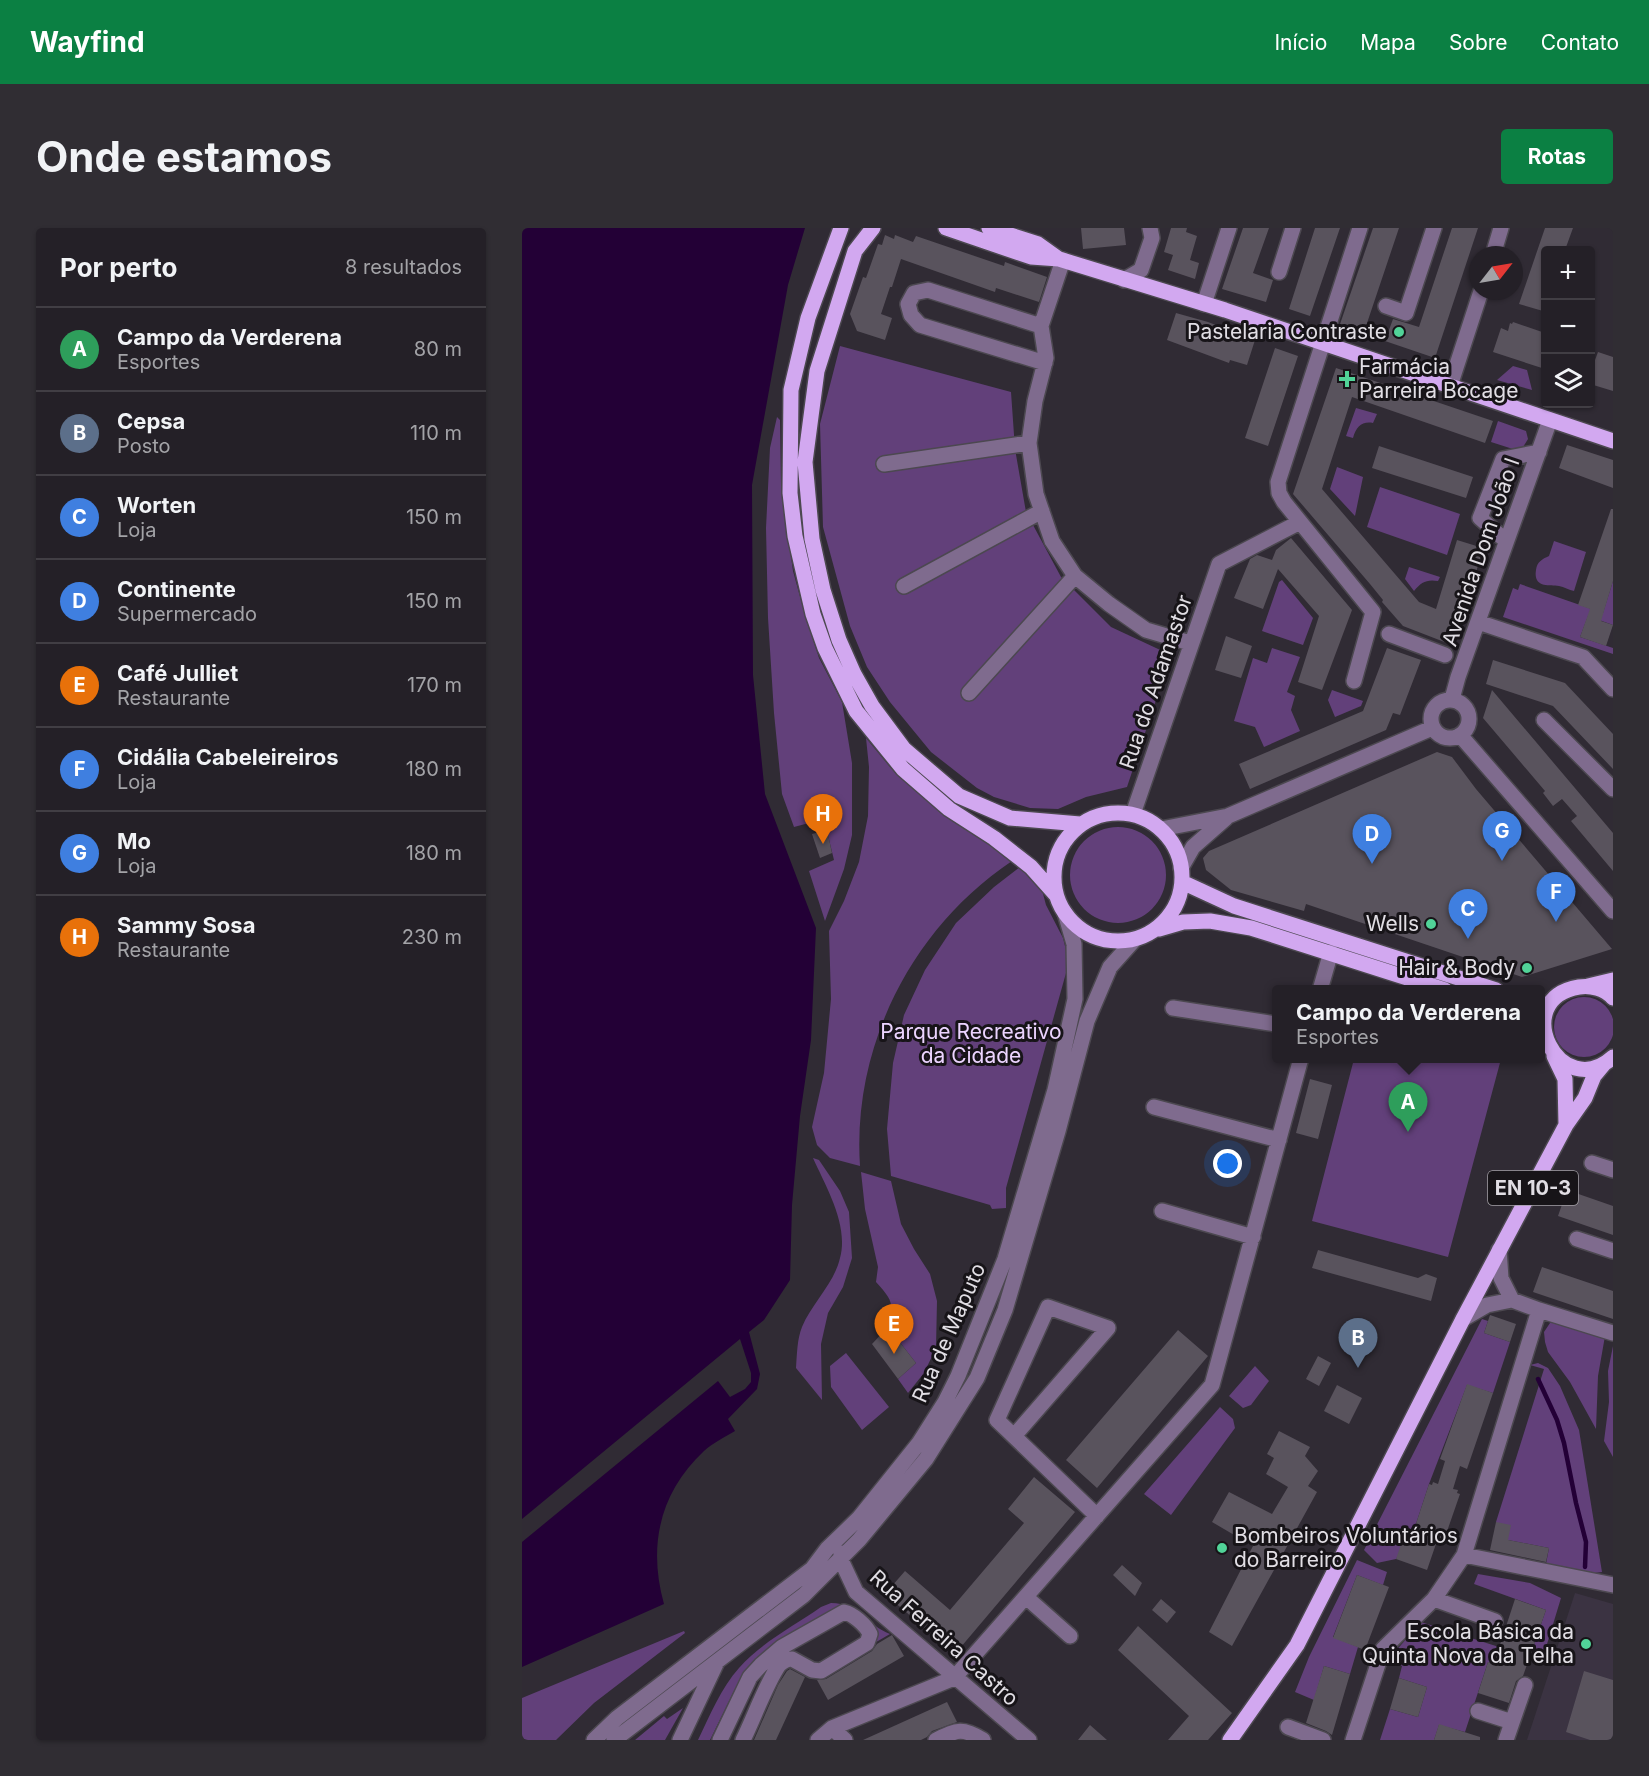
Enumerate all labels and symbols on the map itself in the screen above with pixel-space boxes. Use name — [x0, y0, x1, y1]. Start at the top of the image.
north arrow — [1469, 246, 1523, 300]
place label: Pastelaria Contraste — [1187, 319, 1387, 344]
marker: Pastelaria Contraste — [1392, 325, 1406, 339]
place label: Farmácia Parreira Bocage — [1359, 354, 1518, 403]
marker: Farmácia Parreira Bocage — [1340, 372, 1354, 386]
street label: Avenida Dom João I — [1437, 454, 1524, 649]
street label: Rua do Adamastor — [1114, 591, 1197, 772]
pin: H — [804, 794, 842, 844]
pin: G — [1482, 812, 1522, 861]
pin: D — [1352, 814, 1392, 864]
pin: F — [1536, 872, 1576, 922]
pin: C — [1448, 890, 1488, 939]
place label: Wells — [1366, 911, 1419, 936]
marker: Wells — [1424, 917, 1438, 931]
place label: Hair & Body — [1398, 955, 1515, 980]
marker: Hair & Body — [1520, 961, 1534, 975]
park label: Parque Recreativo da Cidade — [880, 1019, 1062, 1068]
pin: A — [1388, 1082, 1428, 1132]
your location — [1213, 1149, 1242, 1178]
road number: EN 10-3 — [1488, 1171, 1578, 1205]
street label: Rua de Maputo — [907, 1259, 990, 1406]
pin: E — [874, 1304, 914, 1354]
pin: B — [1338, 1318, 1378, 1368]
place label: Bombeiros Voluntários do Barreiro — [1234, 1523, 1458, 1572]
marker: Bombeiros Voluntários do Barreiro — [1215, 1541, 1229, 1555]
street label: Rua Ferreira Castro — [865, 1564, 1024, 1711]
place label: Escola Básica da Quinta Nova da Telha — [1362, 1619, 1574, 1668]
marker: Escola Básica da Quinta Nova da Telha — [1579, 1637, 1593, 1651]

